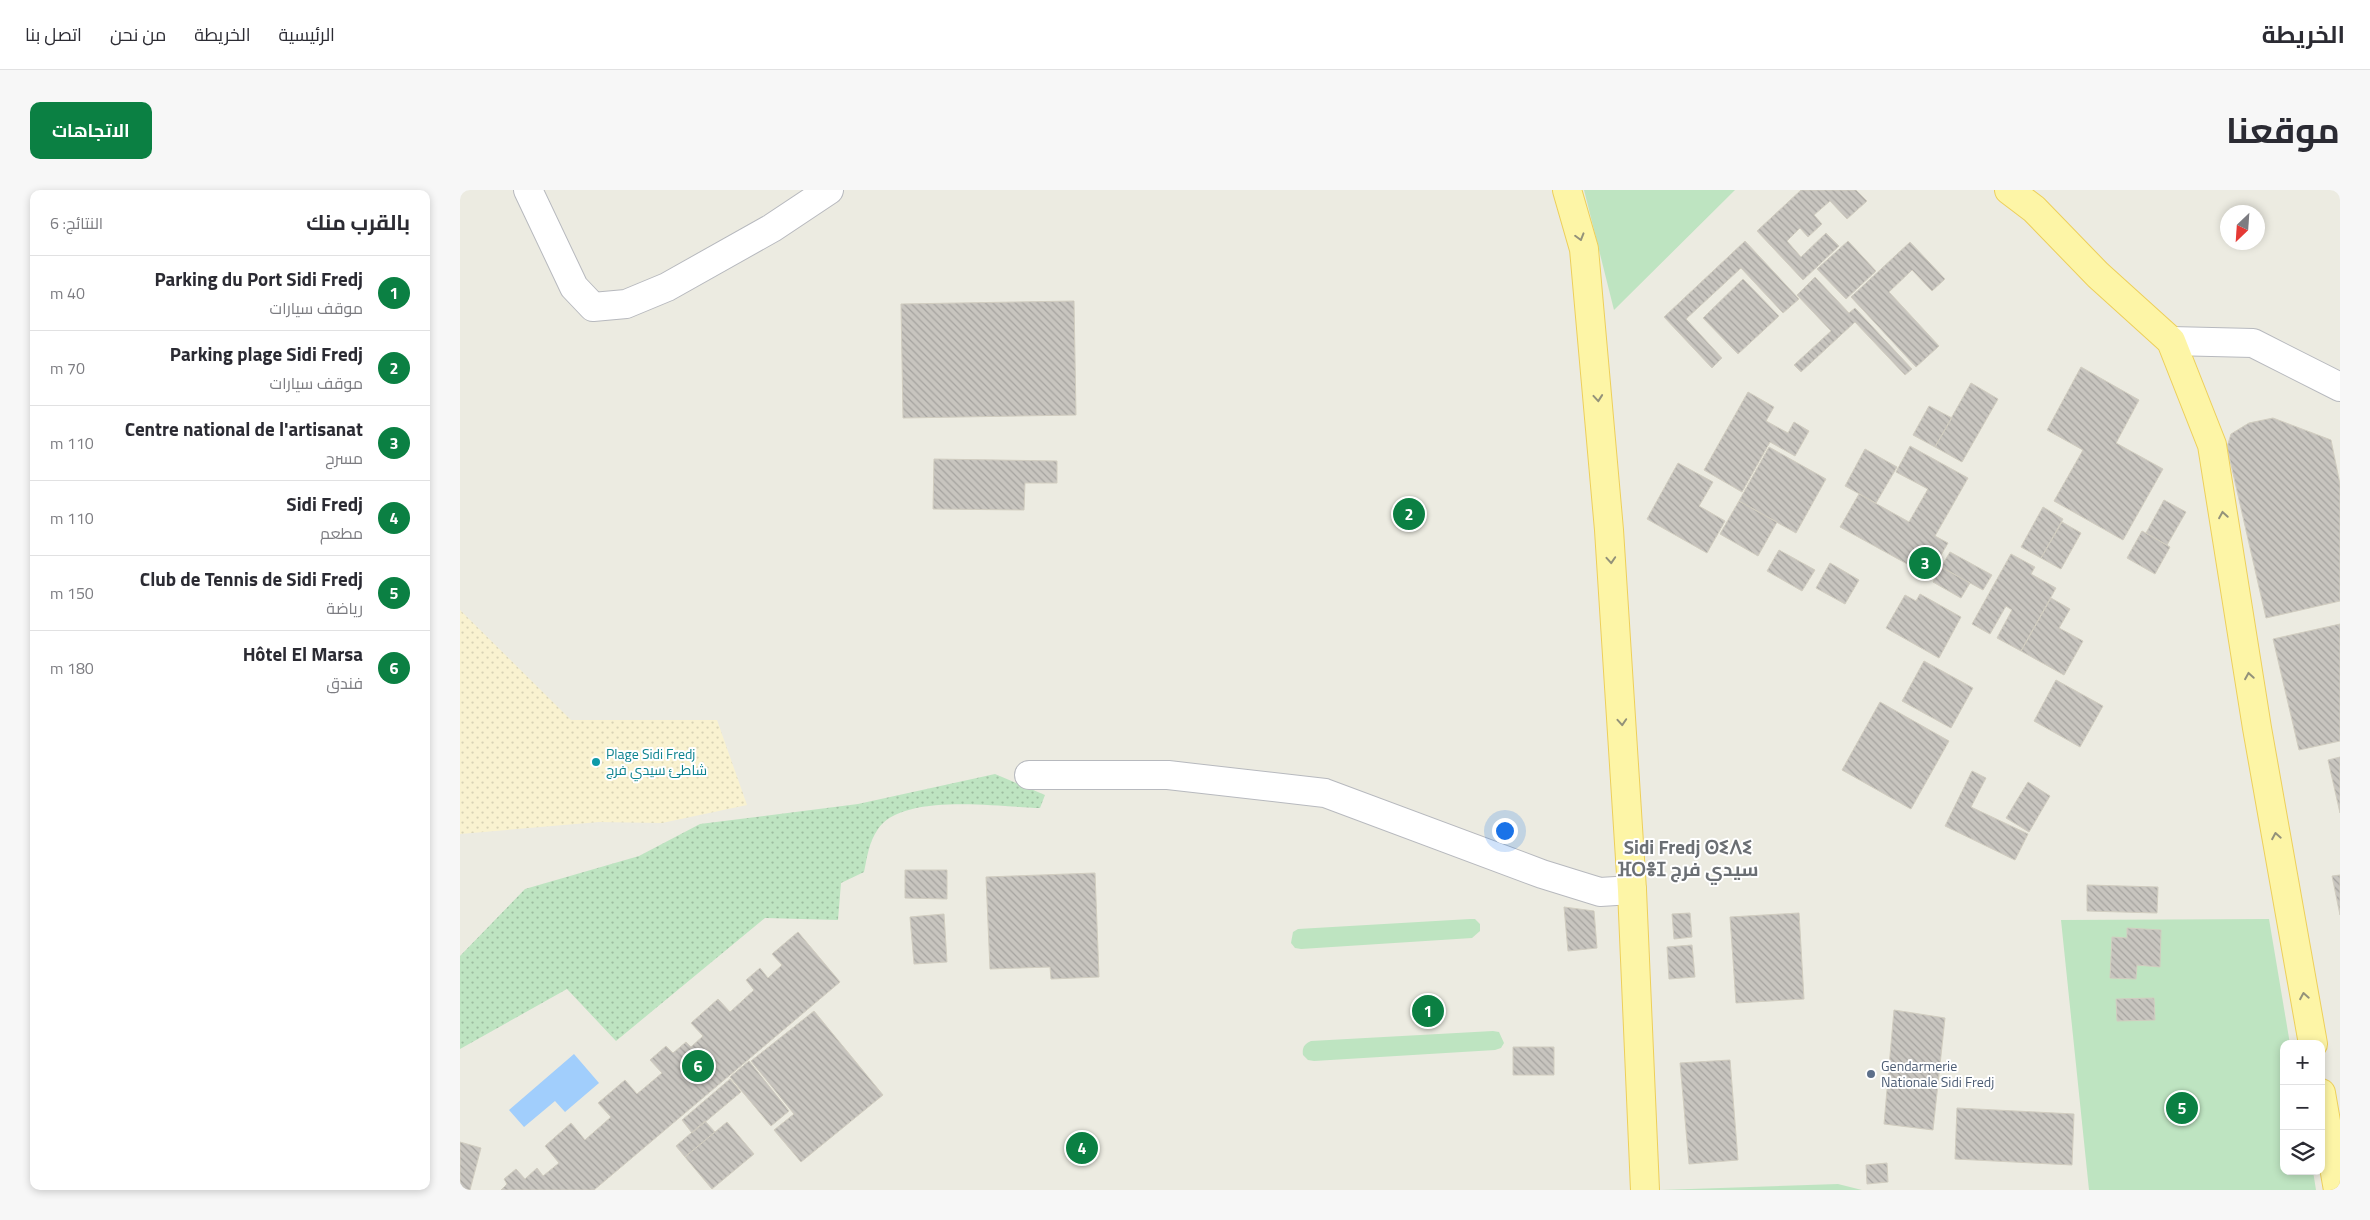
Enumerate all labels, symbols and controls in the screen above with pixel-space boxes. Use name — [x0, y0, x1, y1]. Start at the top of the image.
text: الخريطة — [2262, 16, 2345, 52]
text: اتصل بنا — [25, 21, 82, 48]
text: من نحن — [110, 21, 166, 48]
text: الخريطة — [194, 21, 250, 48]
text: الرئيسية — [278, 21, 335, 48]
button: الاتجاهات — [30, 102, 152, 159]
text: موقعنا — [2226, 103, 2340, 157]
north arrow — [2220, 205, 2265, 250]
text: بالقرب منك — [306, 206, 410, 238]
text: النتائج: 6 — [50, 211, 103, 235]
one-way arrow — [1575, 232, 1585, 241]
text: Parking du Port Sidi Fredj — [154, 264, 363, 293]
text: 40 m — [50, 281, 85, 305]
text: 1 — [390, 281, 398, 305]
text: موقف سيارات — [270, 296, 363, 320]
text: Parking plage Sidi Fredj — [170, 339, 363, 368]
text: 70 m — [50, 356, 85, 380]
text: 2 — [390, 356, 398, 380]
text: موقف سيارات — [270, 371, 363, 395]
one-way arrow — [1593, 395, 1604, 403]
text: Centre national de l'artisanat — [125, 414, 363, 443]
text: 110 m — [50, 431, 94, 455]
text: 3 — [390, 431, 398, 455]
text: مسرح — [325, 446, 363, 470]
text: Sidi Fredj — [286, 489, 363, 518]
pin: 2 — [1393, 495, 1425, 533]
text: 110 m — [50, 506, 94, 530]
text: 4 — [390, 506, 398, 530]
one-way arrow — [2218, 511, 2229, 519]
text: مطعم — [320, 521, 363, 545]
pin: 3 — [1909, 544, 1941, 582]
one-way arrow — [1606, 557, 1617, 565]
text: Club de Tennis de Sidi Fredj — [140, 564, 363, 593]
text: 150 m — [50, 581, 94, 605]
text: 5 — [390, 581, 398, 605]
text: رياضة — [326, 596, 363, 620]
text: Hôtel El Marsa — [243, 639, 363, 668]
text: 180 m — [50, 656, 94, 680]
text: 6 — [390, 656, 398, 680]
text: فندق — [326, 671, 363, 695]
one-way arrow — [2244, 671, 2254, 680]
one-way arrow — [1616, 719, 1627, 727]
place label: Plage Sidi Fredj شاطئ سيدي فرج — [606, 743, 707, 782]
marker: Plage Sidi Fredj شاطئ سيدي فرج — [590, 756, 602, 768]
your location — [1492, 818, 1518, 844]
one-way arrow — [2271, 831, 2282, 840]
district label: Sidi Fredj ⵙⵉⴷⵉ ⴼⵔⴻⵊ سيدي فرج — [1617, 832, 1759, 885]
one-way arrow — [2300, 991, 2310, 1000]
pin: 1 — [1412, 992, 1444, 1030]
map controls — [2280, 1040, 2325, 1175]
button: + — [2280, 1040, 2325, 1085]
pin: 6 — [682, 1047, 714, 1085]
place label: Gendarmerie Nationale Sidi Fredj — [1881, 1055, 1994, 1092]
marker: Gendarmerie Nationale Sidi Fredj — [1865, 1068, 1877, 1080]
button: − — [2280, 1085, 2325, 1130]
pin: 5 — [2166, 1089, 2198, 1127]
pin: 4 — [1066, 1129, 1098, 1167]
button: layers — [2280, 1130, 2325, 1175]

